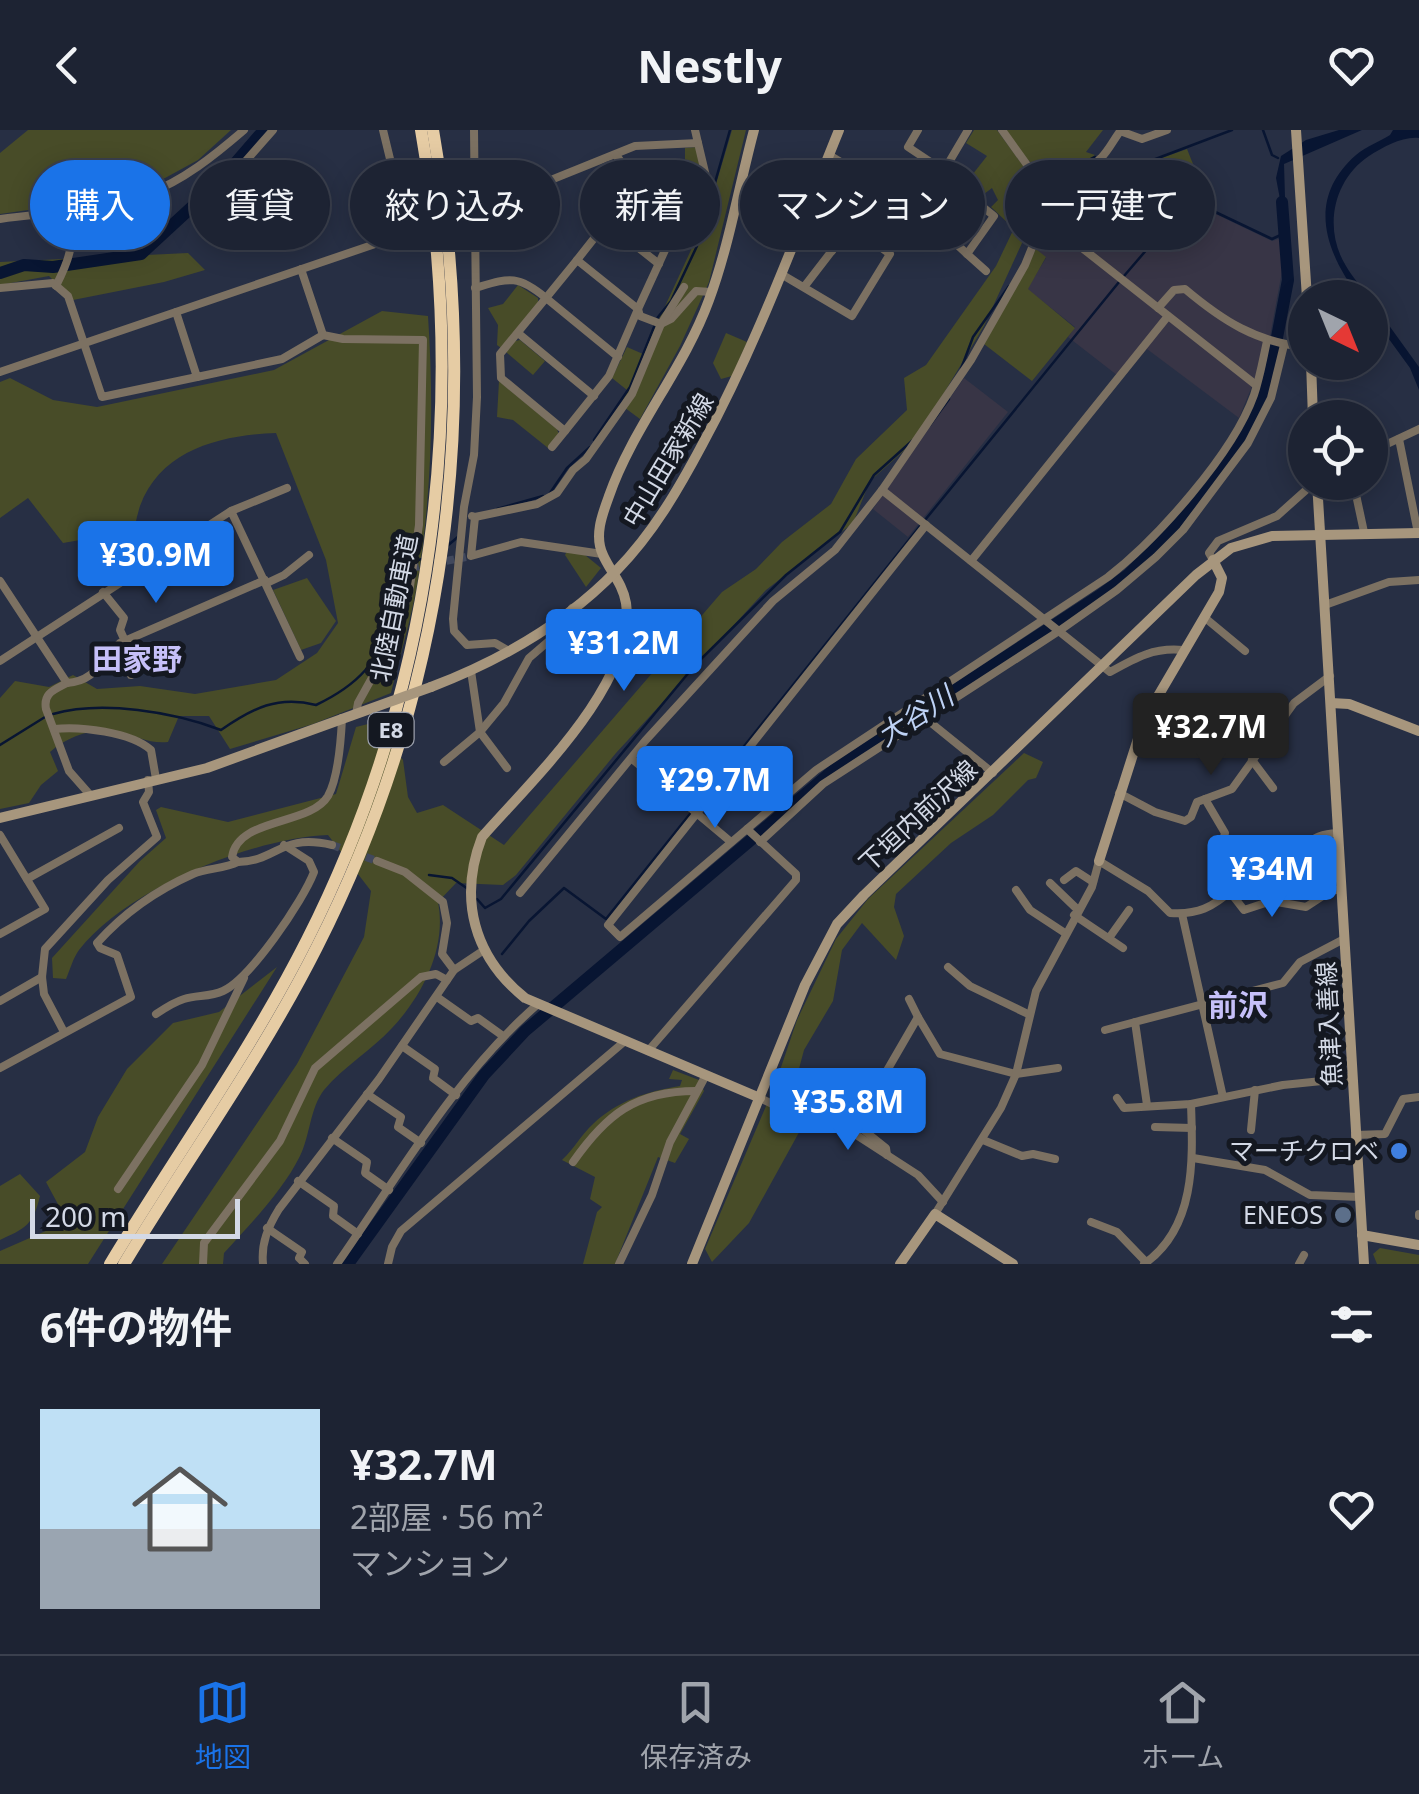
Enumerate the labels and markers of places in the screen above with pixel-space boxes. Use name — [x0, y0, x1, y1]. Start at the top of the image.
pin: ¥30.9M — [75, 521, 237, 606]
pin: ¥31.2M — [543, 609, 705, 694]
pin: ¥32.7M — [1130, 693, 1292, 778]
pin: ¥29.7M — [634, 746, 796, 831]
pin: ¥34M — [1213, 835, 1331, 920]
pin: ¥35.8M — [767, 1068, 929, 1153]
place label: マーチクロベ — [1229, 1133, 1379, 1167]
marker: マーチクロベ — [1388, 1140, 1410, 1162]
place label: ENEOS — [1243, 1197, 1323, 1231]
marker: ENEOS — [1332, 1204, 1354, 1226]

